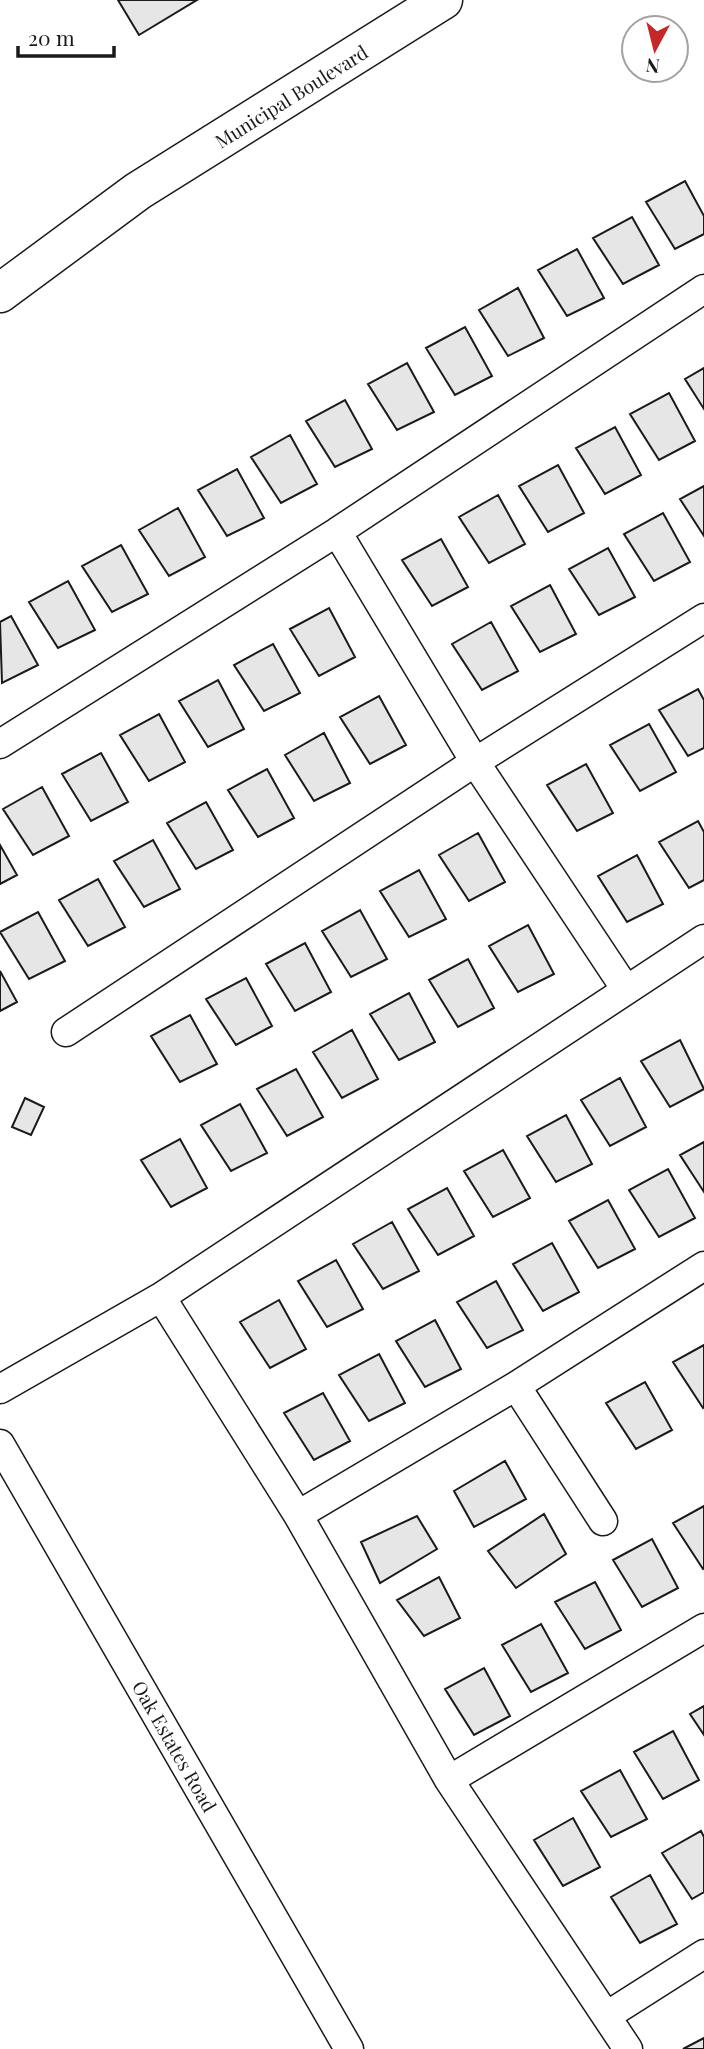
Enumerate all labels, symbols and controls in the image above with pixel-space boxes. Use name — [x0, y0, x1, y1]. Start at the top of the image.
scale bar — [18, 14, 114, 58]
north arrow — [620, 14, 690, 84]
text: 20 m — [28, 23, 75, 51]
street label: Municipal Boulevard — [210, 38, 372, 154]
text: N — [644, 53, 661, 81]
street label: Oak Estates Road — [127, 1676, 223, 1816]

